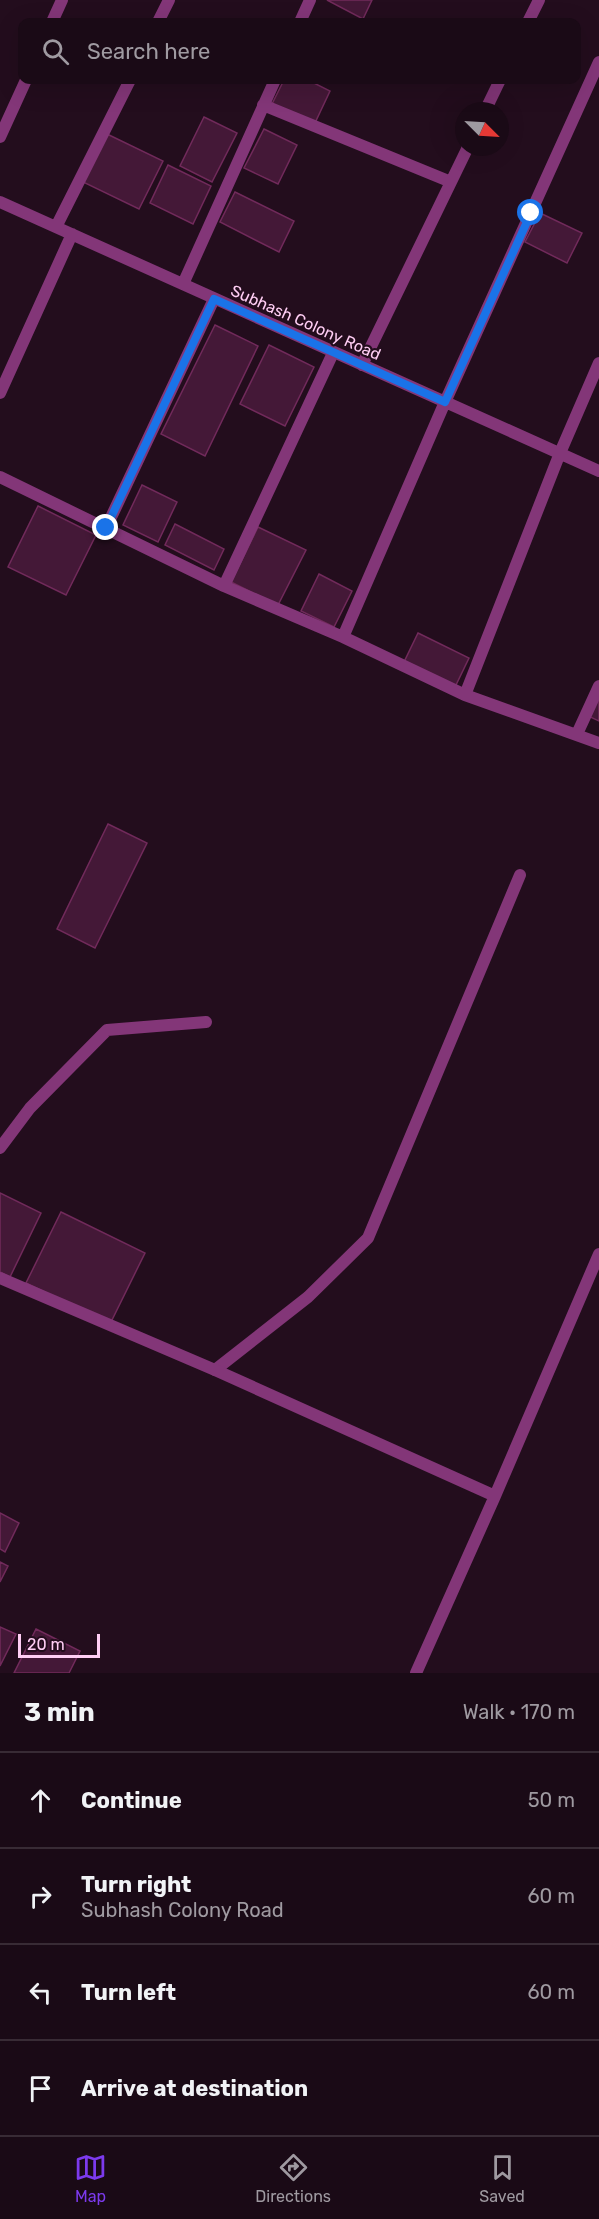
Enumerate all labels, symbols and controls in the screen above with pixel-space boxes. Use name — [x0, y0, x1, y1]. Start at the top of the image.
search box — [18, 18, 581, 84]
icon: search — [39, 35, 72, 68]
text: Search here — [87, 38, 210, 65]
north arrow — [455, 102, 509, 156]
route start — [517, 199, 543, 225]
street label: Subhash Colony Road — [228, 281, 384, 364]
route end — [92, 514, 118, 540]
scale bar — [18, 1631, 100, 1658]
text: 20 m — [27, 1635, 65, 1654]
text: 3 min — [24, 1697, 95, 1728]
text: Walk · 170 m — [463, 1700, 575, 1724]
icon: ahead — [24, 1784, 57, 1817]
text: Continue — [81, 1787, 182, 1814]
text: 50 m — [528, 1788, 575, 1812]
text: Turn right — [81, 1871, 191, 1898]
icon: right — [24, 1880, 57, 1913]
text: 60 m — [528, 1884, 575, 1908]
text: Subhash Colony Road — [81, 1898, 284, 1922]
icon: left — [24, 1976, 57, 2009]
text: Turn left — [81, 1979, 176, 2006]
text: 60 m — [528, 1980, 575, 2004]
icon: arrive — [24, 2072, 57, 2105]
text: Arrive at destination — [81, 2075, 308, 2102]
tab: Map — [74, 2151, 107, 2206]
tab: Directions — [255, 2151, 331, 2206]
tab: Saved — [479, 2151, 525, 2206]

